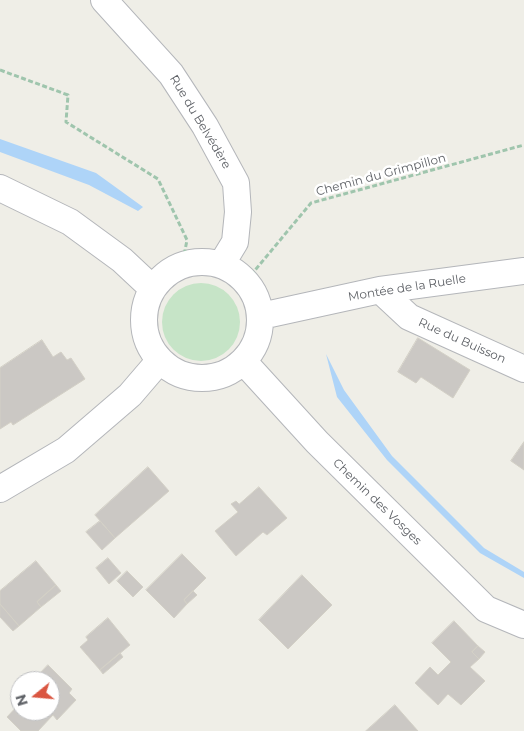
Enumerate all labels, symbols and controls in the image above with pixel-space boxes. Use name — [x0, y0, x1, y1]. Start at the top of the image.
street label: Rue du Belvédère — [166, 72, 234, 172]
street label: Chemin du Grimpillon — [314, 151, 448, 199]
street label: Montée de la Ruelle — [347, 272, 467, 304]
street label: Rue du Buisson — [416, 315, 508, 367]
street label: Chemin des Vosges — [330, 456, 424, 548]
north arrow — [10, 671, 60, 721]
text: N — [11, 692, 32, 708]

